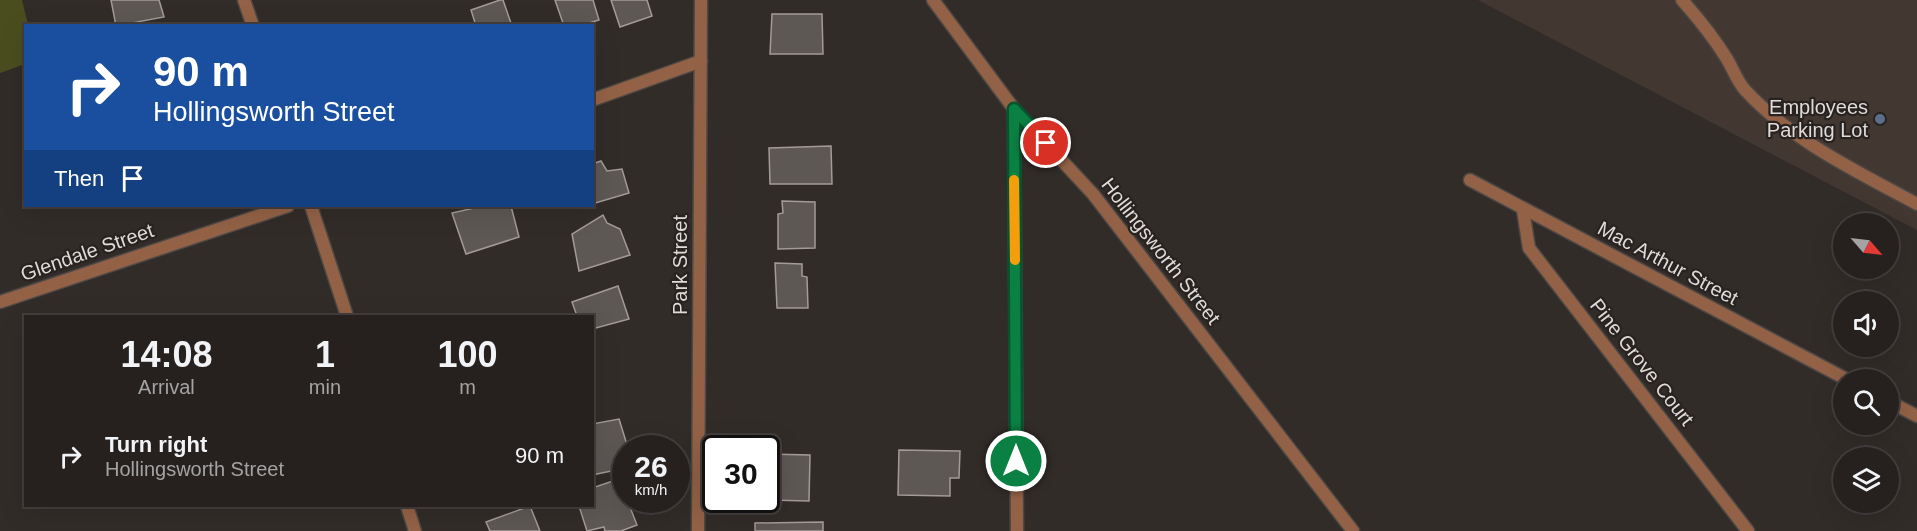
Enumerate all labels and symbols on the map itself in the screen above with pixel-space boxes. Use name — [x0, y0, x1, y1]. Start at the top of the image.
place label: Employees Parking Lot — [1767, 96, 1868, 141]
marker: Employees Parking Lot — [1873, 112, 1887, 126]
pin — [1020, 117, 1071, 168]
street label: Hollingsworth Street — [1097, 174, 1225, 329]
north arrow — [1833, 213, 1899, 279]
street label: Park Street — [669, 215, 691, 315]
street label: Mac Arthur Street — [1594, 217, 1742, 309]
street label: Glendale Street — [18, 219, 157, 285]
street label: Pine Grove Court — [1586, 294, 1699, 430]
position arrow — [984, 429, 1048, 493]
speed limit sign: 30 — [702, 435, 780, 513]

